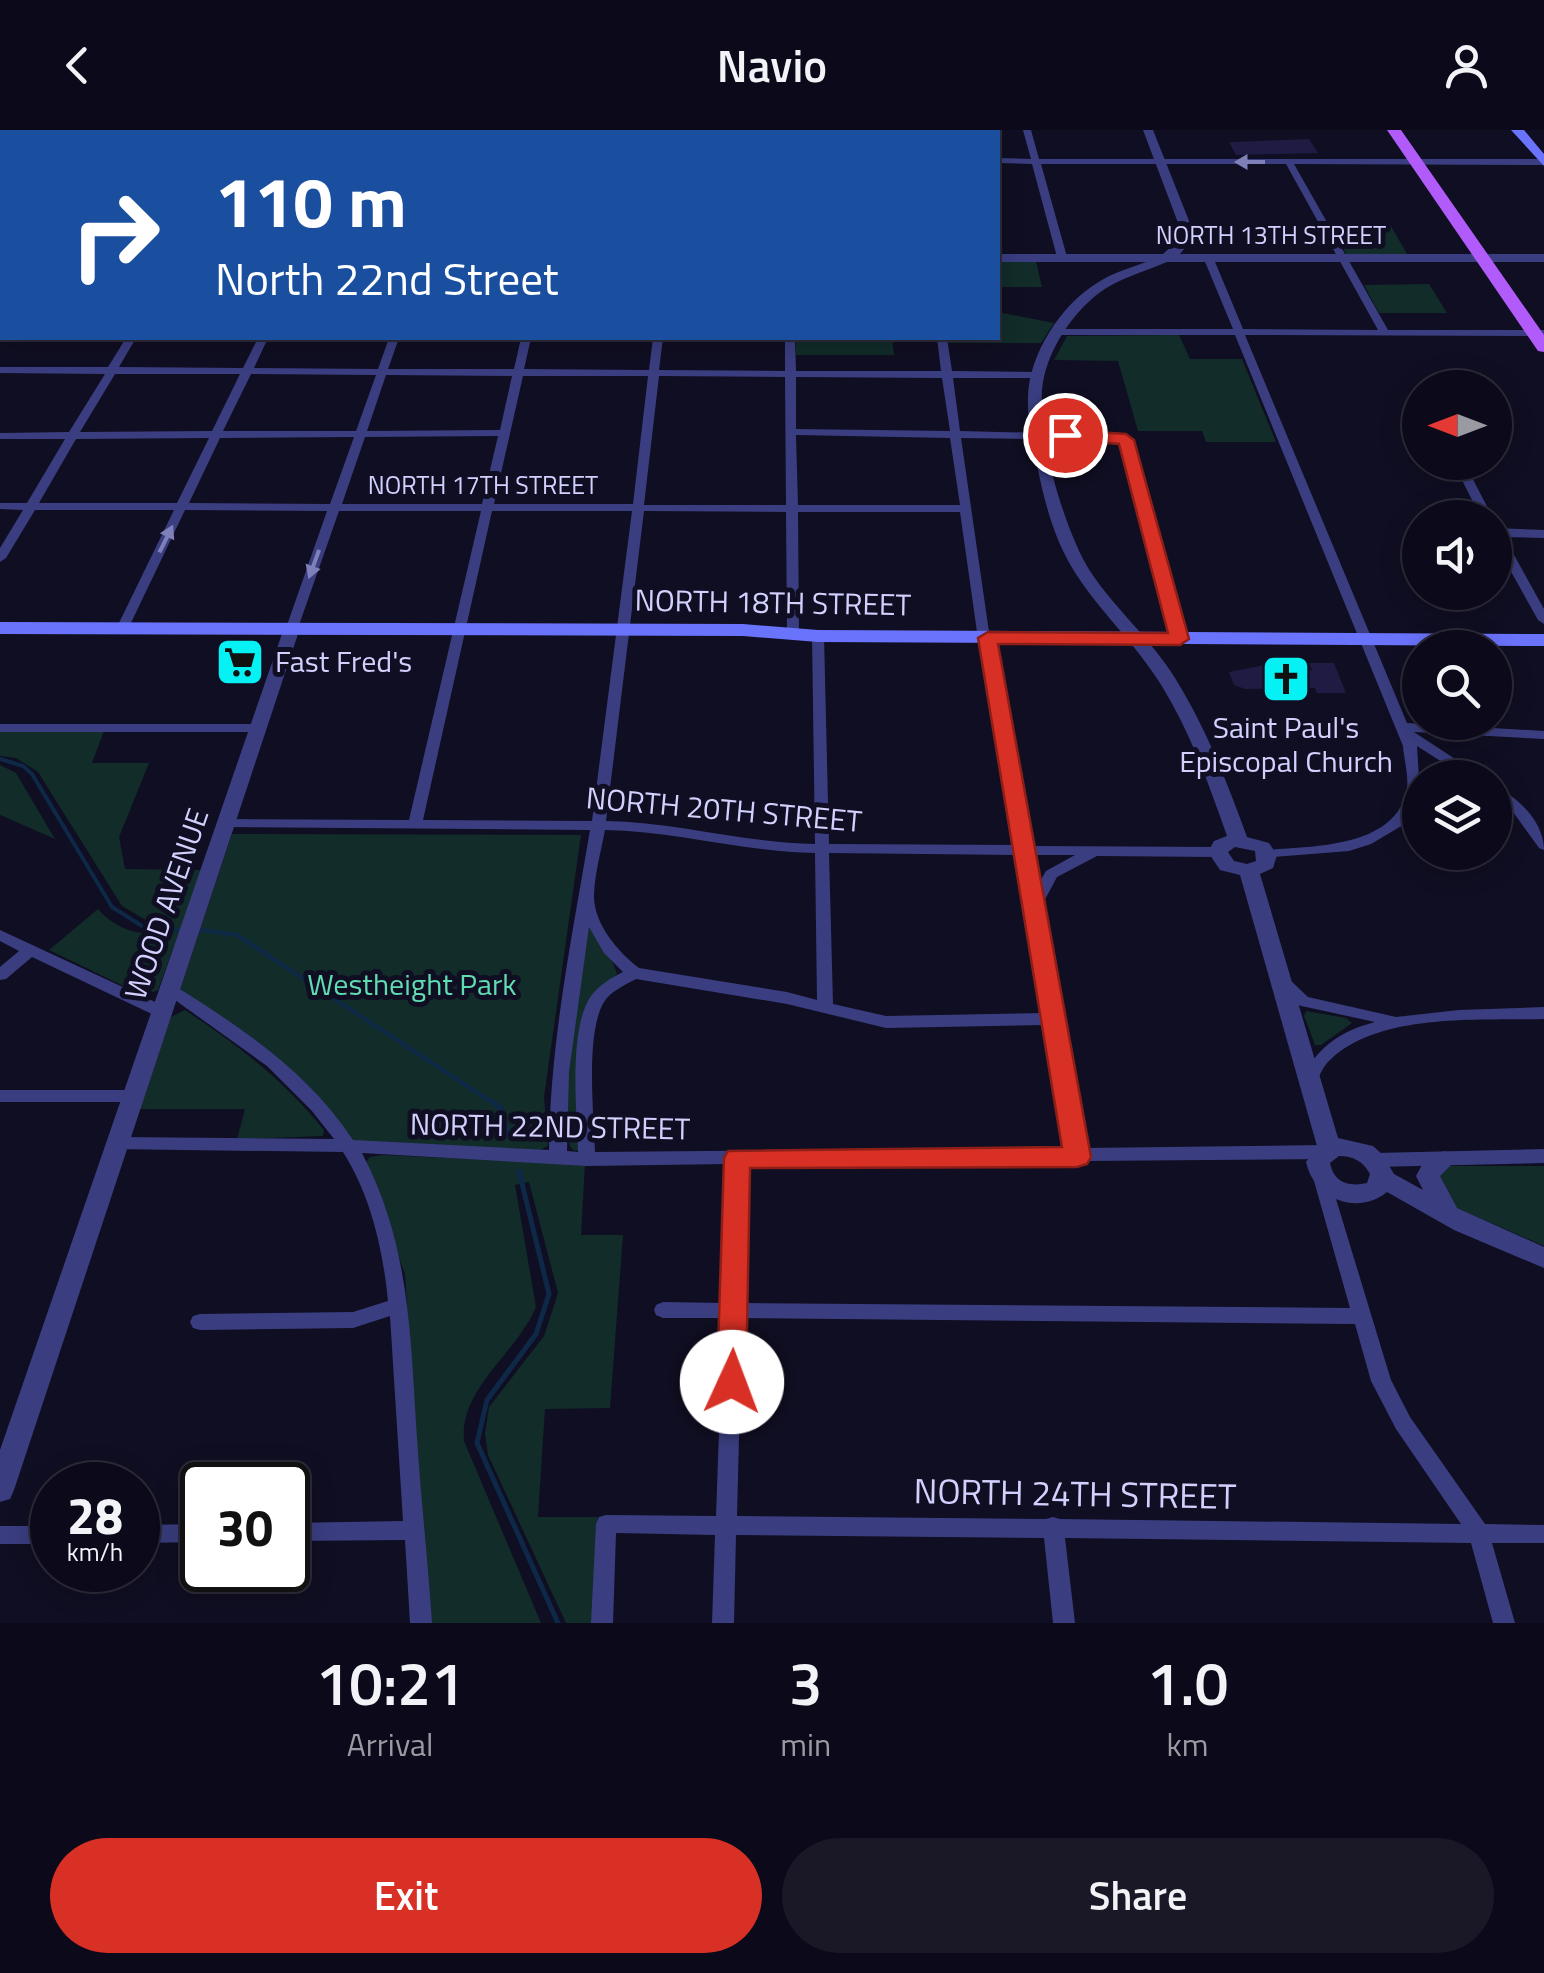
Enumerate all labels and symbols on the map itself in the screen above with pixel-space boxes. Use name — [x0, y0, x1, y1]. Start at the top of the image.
one-way arrow — [1233, 154, 1265, 170]
street label: NORTH 13TH STREET — [1156, 216, 1386, 254]
north arrow — [1402, 370, 1512, 480]
pin — [1023, 393, 1108, 478]
street label: NORTH 17TH STREET — [368, 466, 598, 504]
one-way arrow — [157, 525, 174, 554]
one-way arrow — [306, 549, 321, 579]
street label: NORTH 18TH STREET — [634, 577, 912, 627]
supermarket icon: Fast Fred's — [214, 636, 266, 688]
place label: Fast Fred's — [275, 638, 412, 684]
church icon: Saint Paul's Episcopal Church — [1260, 653, 1312, 705]
place label: Saint Paul's Episcopal Church — [1179, 704, 1393, 784]
street label: NORTH 20TH STREET — [584, 774, 864, 844]
street label: WOOD AVENUE — [112, 802, 220, 1005]
park label: Westheight Park — [307, 961, 517, 1007]
street label: NORTH 22ND STREET — [410, 1101, 691, 1151]
position arrow — [680, 1330, 784, 1434]
speed limit sign: 30 — [180, 1462, 310, 1592]
street label: NORTH 24TH STREET — [913, 1463, 1237, 1523]

